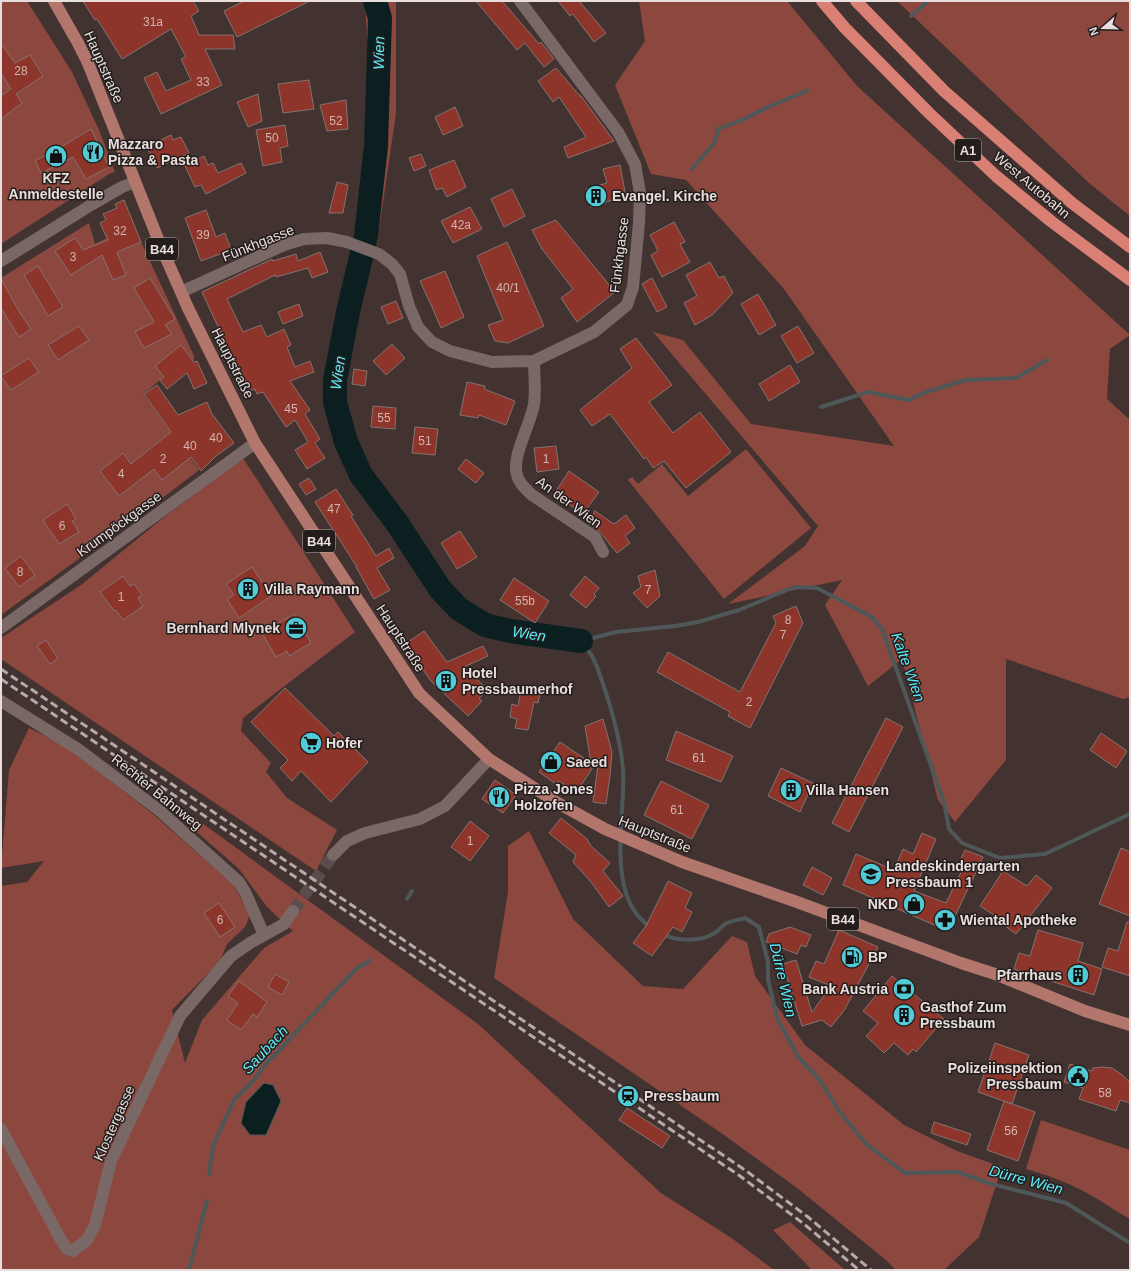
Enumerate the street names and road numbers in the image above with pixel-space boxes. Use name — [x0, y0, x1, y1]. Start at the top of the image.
street label: Hauptstraße — [81, 29, 127, 106]
road number: A1 — [955, 139, 981, 161]
street label: West Autobahn — [991, 148, 1073, 222]
street label: Fünkhgasse — [606, 216, 632, 294]
street label: Fünkhgasse — [220, 221, 297, 265]
road number: B44 — [146, 238, 178, 260]
street label: Hauptstraße — [208, 325, 258, 401]
street label: An der Wien — [533, 473, 605, 531]
street label: Krumpöckgasse — [74, 488, 164, 560]
road number: B44 — [303, 530, 335, 552]
street label: Hauptstraße — [373, 601, 429, 675]
street label: Rechter Bahnweg — [109, 751, 205, 833]
street label: Hauptstraße — [616, 812, 694, 856]
road number: B44 — [827, 908, 859, 930]
street label: Klostergasse — [90, 1083, 138, 1163]

